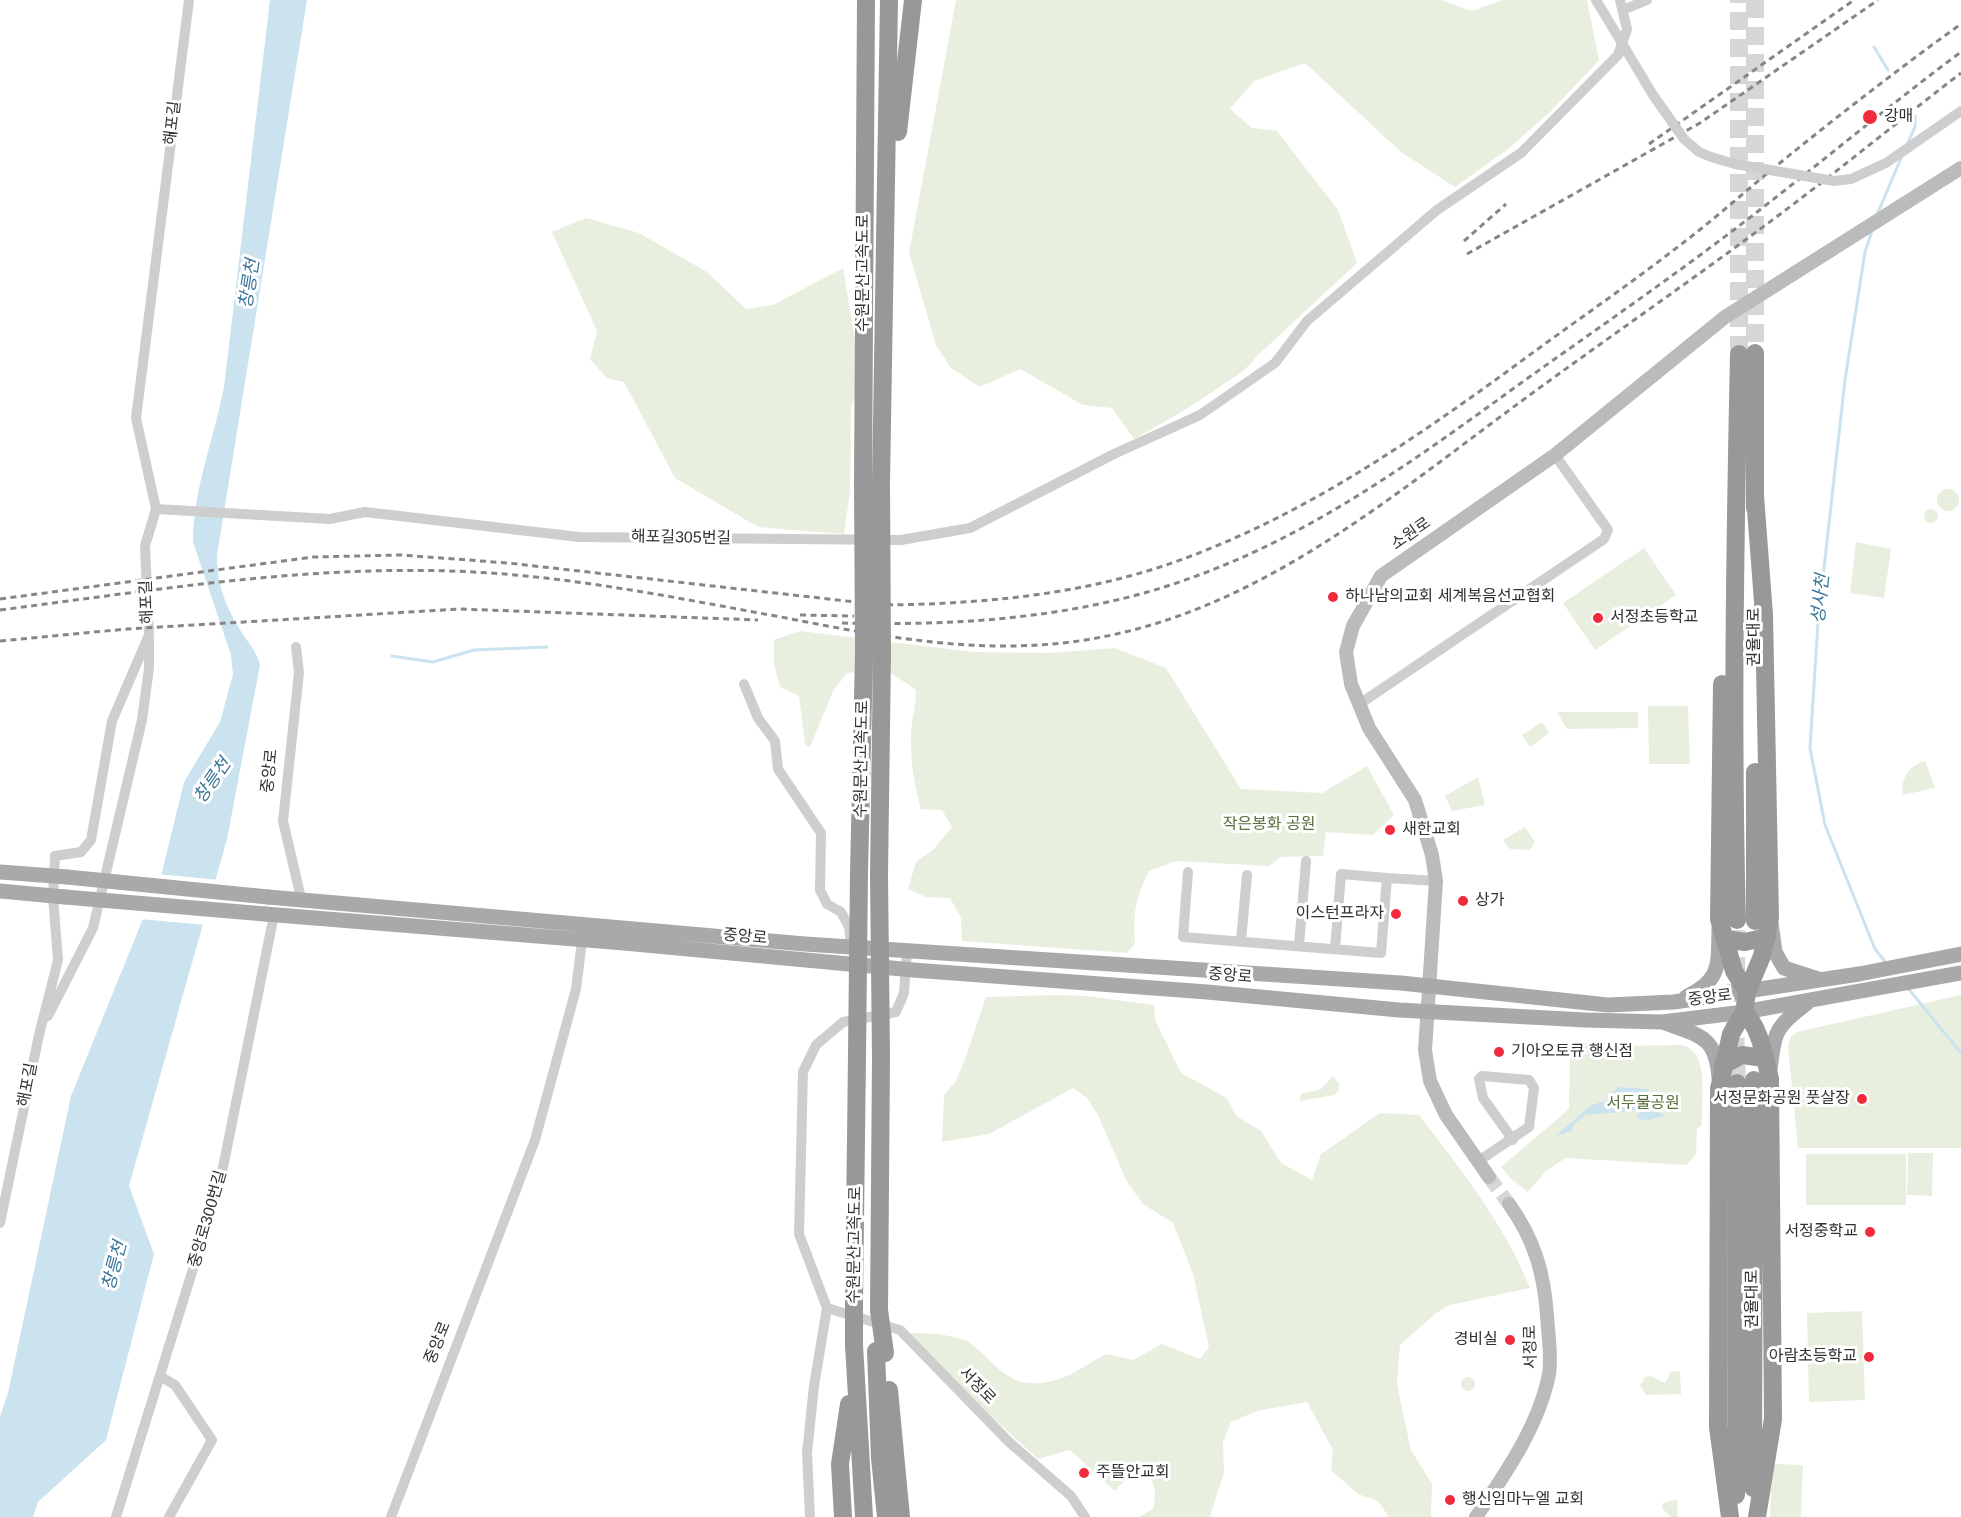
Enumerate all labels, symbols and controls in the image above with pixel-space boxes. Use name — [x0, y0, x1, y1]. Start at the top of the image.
street label: 해포길 — [161, 100, 185, 146]
place label: 강매 — [1884, 107, 1913, 127]
marker: 강매 — [1861, 108, 1879, 126]
street label: 수원문산고속도로 — [854, 214, 874, 332]
water label: 창릉천 — [235, 258, 265, 310]
street label: 소원로 — [1387, 513, 1435, 555]
street label: 해포길305번길 — [631, 528, 731, 548]
water label: 성사천 — [1808, 573, 1834, 625]
street label: 해포길 — [137, 580, 157, 624]
place label: 하나남의교회 세계복음선교협회 — [1345, 587, 1556, 607]
marker: 하나남의교회 세계복음선교협회 — [1326, 590, 1340, 604]
place label: 서정초등학교 — [1610, 608, 1698, 628]
street label: 권율대로 — [1745, 608, 1765, 666]
marker: 서정초등학교 — [1591, 611, 1605, 625]
street label: 수원문산고속도로 — [851, 700, 873, 818]
street label: 중앙로 — [258, 748, 282, 794]
water label: 창릉천 — [190, 754, 236, 808]
park label: 작은봉화 공원 — [1223, 815, 1315, 835]
place label: 새한교회 — [1402, 820, 1461, 840]
marker: 새한교회 — [1383, 823, 1397, 837]
place label: 상가 — [1475, 891, 1504, 911]
marker: 상가 — [1456, 894, 1470, 908]
place label: 이스턴프라자 — [1296, 904, 1384, 924]
marker: 이스턴프라자 — [1389, 907, 1403, 921]
street label: 중앙로 — [722, 926, 768, 948]
street label: 중앙로 — [1207, 965, 1253, 987]
street label: 중앙로 — [1687, 986, 1733, 1010]
place label: 기아오토큐 행신점 — [1511, 1042, 1633, 1062]
marker: 기아오토큐 행신점 — [1492, 1045, 1506, 1059]
street label: 해포길 — [14, 1061, 42, 1109]
place label: 서정문화공원 풋살장 — [1713, 1089, 1850, 1109]
marker: 서정문화공원 풋살장 — [1855, 1092, 1869, 1106]
park label: 서두물공원 — [1606, 1094, 1680, 1114]
street label: 중앙로300번길 — [185, 1168, 231, 1270]
street label: 수원문산고속도로 — [844, 1186, 866, 1304]
place label: 서정중학교 — [1784, 1222, 1858, 1242]
marker: 서정중학교 — [1863, 1225, 1877, 1239]
water label: 창릉천 — [98, 1239, 132, 1293]
street label: 권율대로 — [1743, 1270, 1763, 1328]
street label: 중앙로 — [421, 1319, 455, 1367]
street label: 서정로 — [1521, 1325, 1541, 1369]
place label: 경비실 — [1454, 1330, 1498, 1350]
marker: 경비실 — [1503, 1333, 1517, 1347]
place label: 아람초등학교 — [1769, 1347, 1857, 1367]
marker: 아람초등학교 — [1862, 1350, 1876, 1364]
street label: 서정로 — [955, 1363, 999, 1409]
place label: 주뜰안교회 — [1096, 1463, 1170, 1483]
marker: 주뜰안교회 — [1077, 1466, 1091, 1480]
place label: 행신임마누엘 교회 — [1462, 1490, 1584, 1510]
marker: 행신임마누엘 교회 — [1443, 1493, 1457, 1507]

